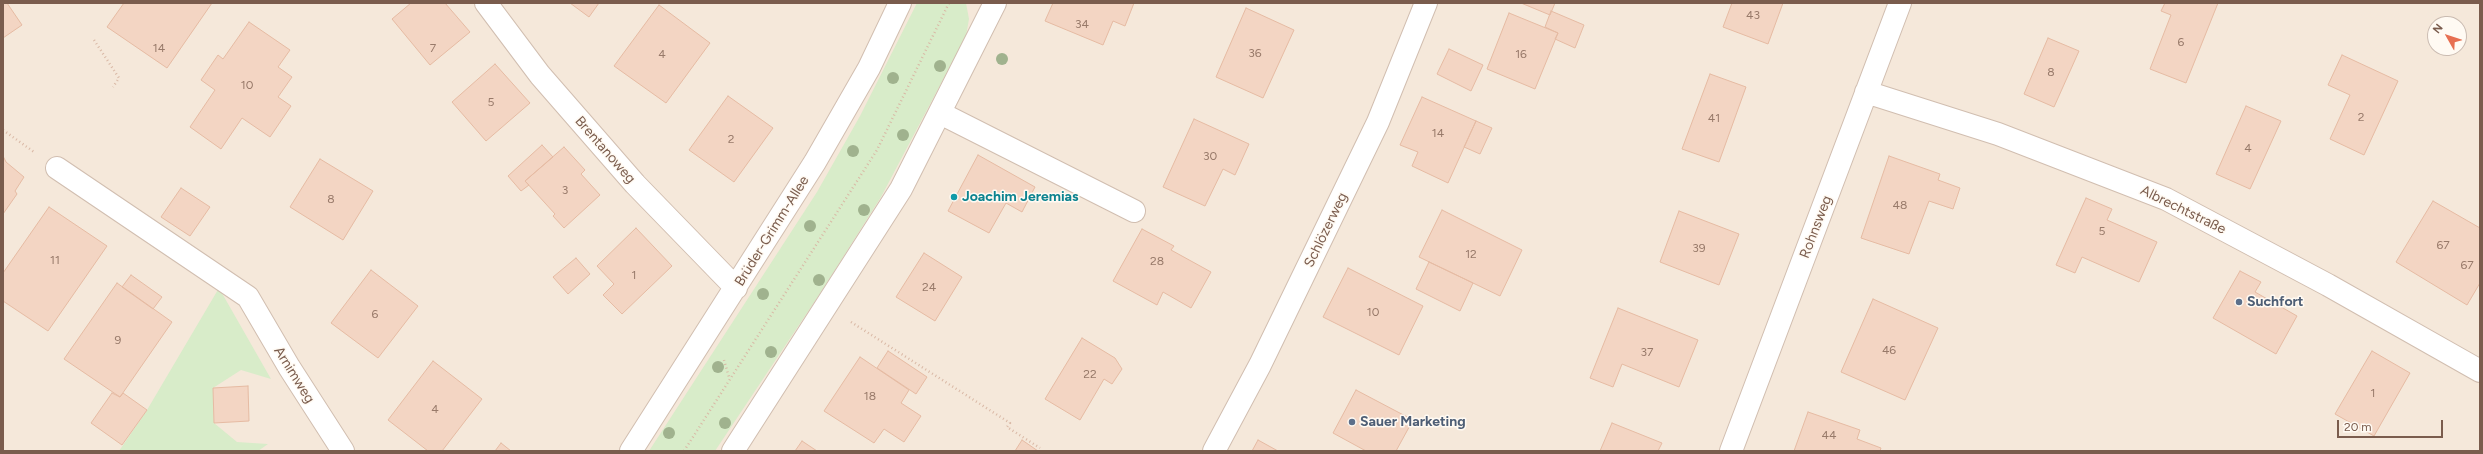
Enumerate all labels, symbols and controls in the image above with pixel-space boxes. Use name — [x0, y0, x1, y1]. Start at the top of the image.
house number: 43 — [1746, 8, 1760, 22]
north arrow — [2427, 16, 2467, 56]
house number: 34 — [1075, 17, 1089, 31]
text: N — [2430, 21, 2446, 36]
house number: 6 — [2178, 35, 2184, 49]
house number: 14 — [153, 41, 165, 55]
house number: 7 — [430, 41, 436, 55]
house number: 36 — [1248, 46, 1262, 60]
house number: 4 — [658, 47, 666, 61]
house number: 16 — [1515, 47, 1527, 61]
house number: 8 — [2047, 65, 2055, 79]
house number: 10 — [241, 78, 253, 92]
house number: 5 — [488, 95, 494, 109]
house number: 2 — [2358, 110, 2364, 124]
house number: 41 — [1708, 111, 1720, 125]
street label: Brentanoweg — [571, 113, 639, 187]
house number: 14 — [1432, 126, 1444, 140]
house number: 2 — [728, 132, 734, 146]
house number: 4 — [2244, 141, 2252, 155]
house number: 30 — [1203, 149, 1217, 163]
street label: Brüder-Grimm-Allee — [731, 173, 813, 289]
street label: Albrechtstraße — [2138, 182, 2228, 238]
house number: 3 — [562, 183, 568, 197]
place label: Joachim Jeremias — [962, 189, 1079, 205]
street label: Schlözerweg — [1301, 190, 1351, 270]
house number: 8 — [327, 192, 335, 206]
marker: Joachim Jeremias — [949, 192, 959, 202]
street label: Rohnsweg — [1796, 193, 1836, 261]
house number: 48 — [1893, 198, 1907, 212]
house number: 5 — [2099, 224, 2105, 238]
house number: 67 — [2436, 238, 2450, 252]
house number: 39 — [1692, 241, 1706, 255]
house number: 12 — [1465, 247, 1477, 261]
house number: 11 — [50, 253, 60, 267]
house number: 28 — [1150, 254, 1164, 268]
house number: 67 — [2460, 258, 2474, 272]
house number: 1 — [632, 268, 636, 282]
house number: 24 — [922, 280, 936, 294]
place label: Suchfort — [2247, 294, 2303, 310]
marker: Suchfort — [2234, 297, 2244, 307]
house number: 10 — [1367, 305, 1379, 319]
house number: 6 — [372, 307, 378, 321]
house number: 9 — [115, 333, 121, 347]
house number: 46 — [1882, 343, 1896, 357]
street label: Arnimweg — [270, 344, 318, 406]
house number: 37 — [1641, 345, 1653, 359]
house number: 22 — [1083, 367, 1097, 381]
house number: 1 — [2371, 386, 2375, 400]
house number: 18 — [864, 389, 876, 403]
house number: 4 — [431, 402, 439, 416]
scale bar — [2339, 412, 2445, 438]
place label: Sauer Marketing — [1360, 414, 1466, 430]
marker: Sauer Marketing — [1347, 417, 1357, 427]
text: 20 m — [2344, 420, 2372, 434]
house number: 44 — [1822, 428, 1836, 442]

